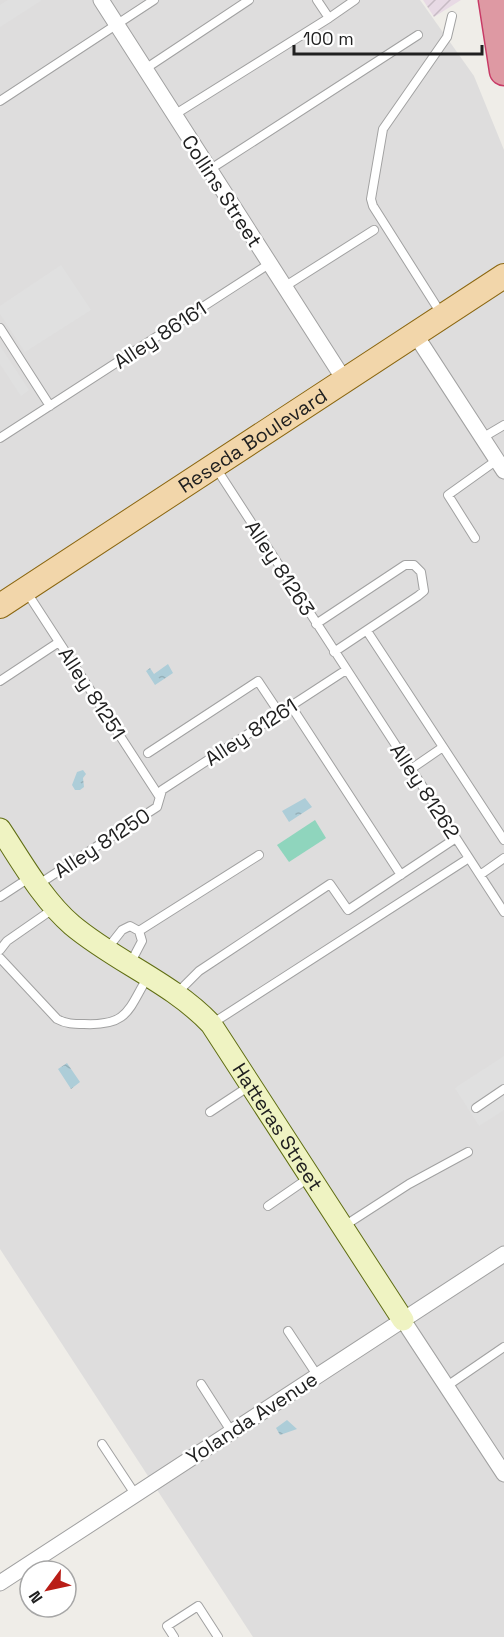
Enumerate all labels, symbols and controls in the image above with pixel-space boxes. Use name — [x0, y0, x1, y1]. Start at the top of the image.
scale bar — [294, 18, 482, 56]
text: 100 m — [303, 27, 354, 50]
street label: Collins Street — [176, 130, 268, 252]
street label: Alley 86161 — [109, 295, 211, 375]
street label: Reseda Boulevard — [173, 382, 332, 499]
street label: Alley 81263 — [239, 515, 321, 621]
street label: Alley 81251 — [53, 642, 131, 744]
street label: Alley 81261 — [200, 692, 302, 772]
street label: Alley 81262 — [384, 738, 466, 844]
street label: Alley 81250 — [49, 802, 155, 884]
street label: Hatteras Street — [227, 1058, 329, 1196]
street label: Yolanda Avenue — [181, 1366, 323, 1470]
north arrow — [18, 1559, 78, 1619]
text: N — [24, 1587, 48, 1607]

